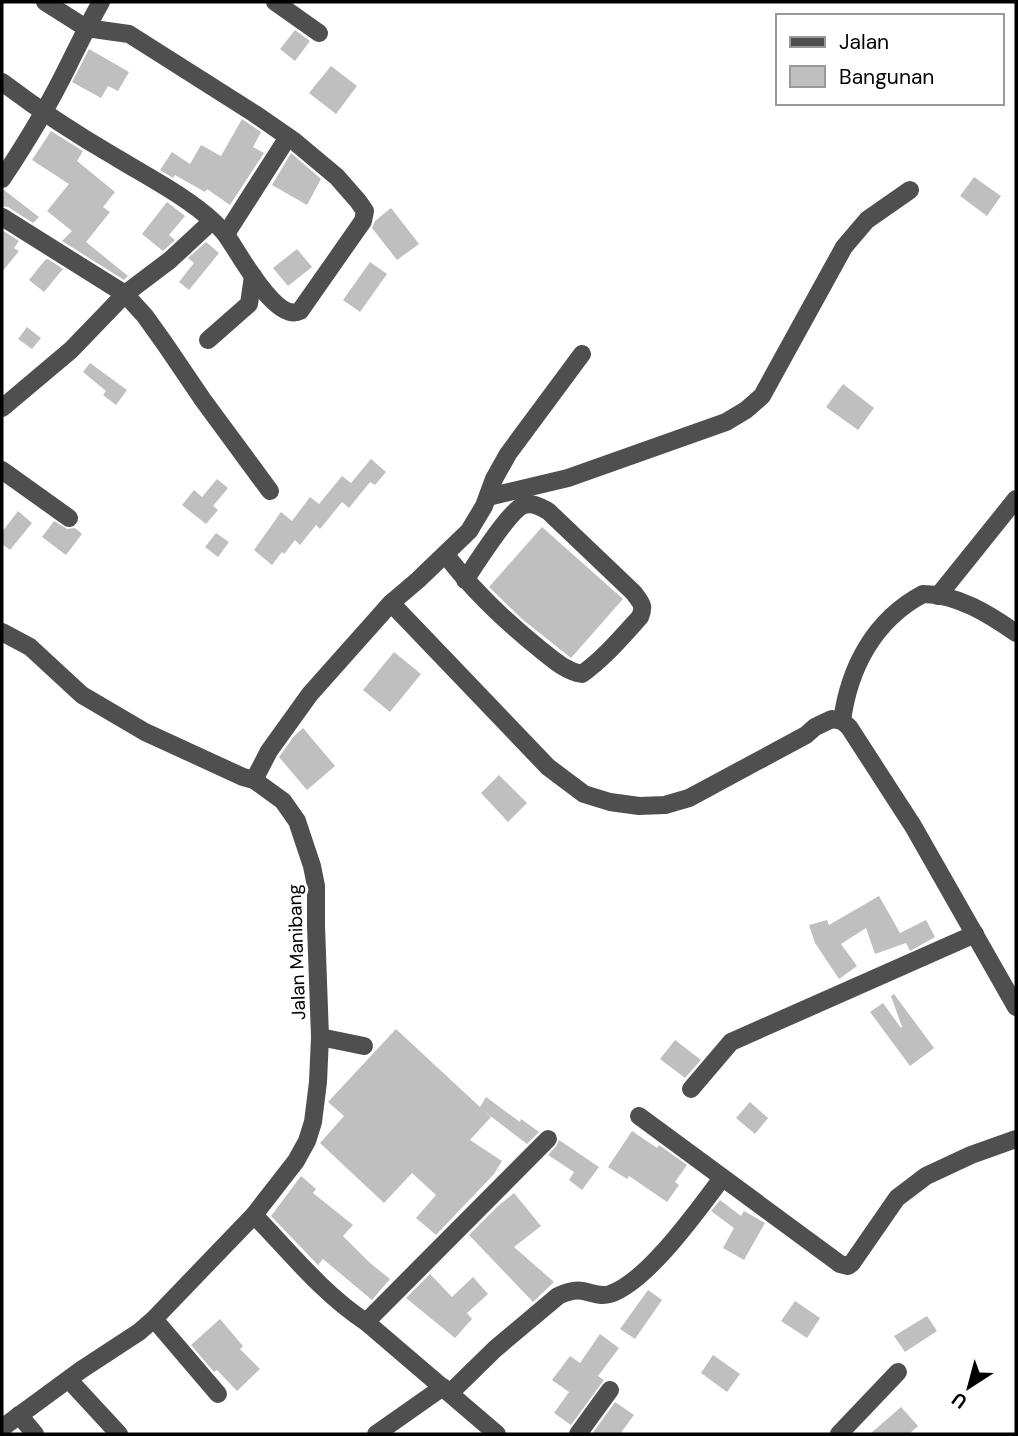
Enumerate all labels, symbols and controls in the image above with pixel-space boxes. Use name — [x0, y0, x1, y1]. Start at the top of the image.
legend — [776, 14, 1004, 105]
text: Jalan — [839, 28, 889, 56]
text: Bangunan — [839, 63, 934, 91]
street label: Jalan Manibang — [282, 883, 311, 1020]
north arrow — [934, 1352, 1004, 1422]
text: U — [947, 1386, 972, 1414]

